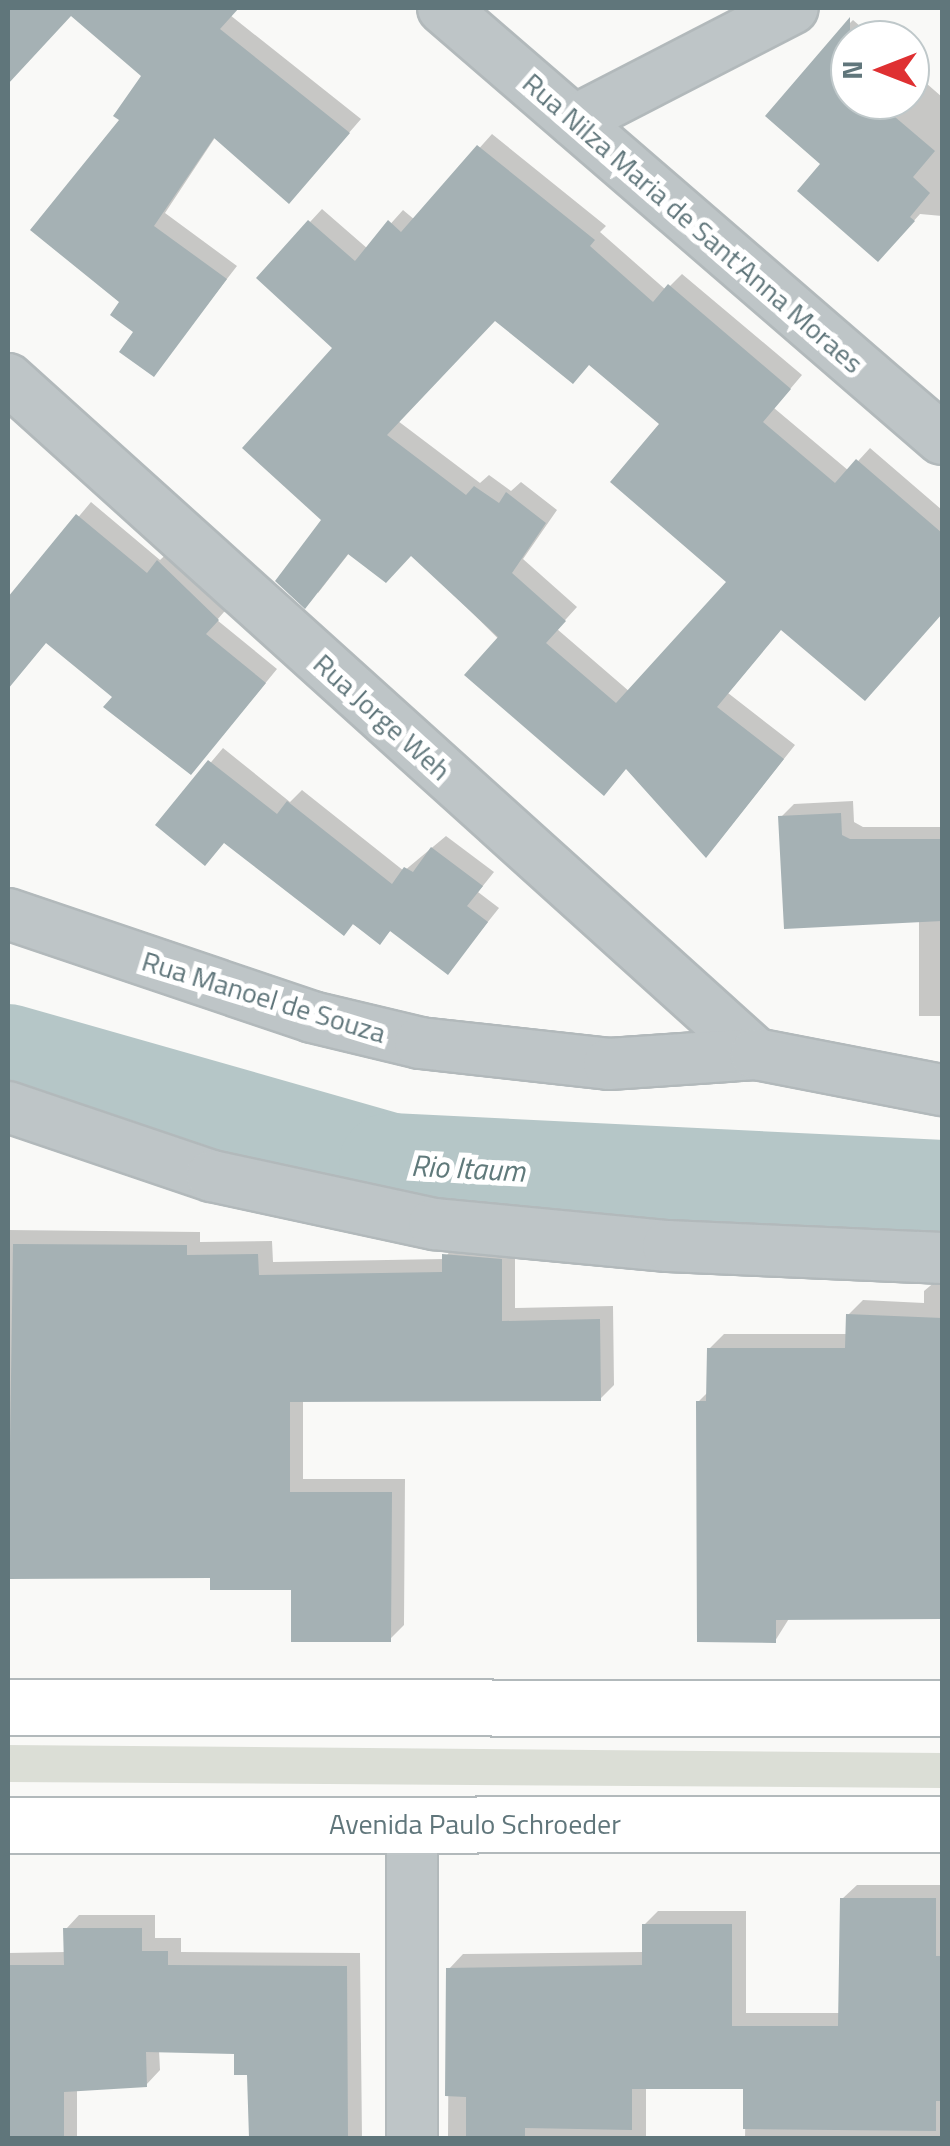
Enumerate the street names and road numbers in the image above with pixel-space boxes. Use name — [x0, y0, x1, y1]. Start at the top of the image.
street label: Rua Nilza Maria de Sant'Anna Moraes — [516, 66, 870, 380]
street label: Rua Jorge Weh — [307, 647, 457, 787]
street label: Rua Manoel de Souza — [138, 944, 390, 1050]
street label: Avenida Paulo Schroeder — [329, 1807, 621, 1841]

